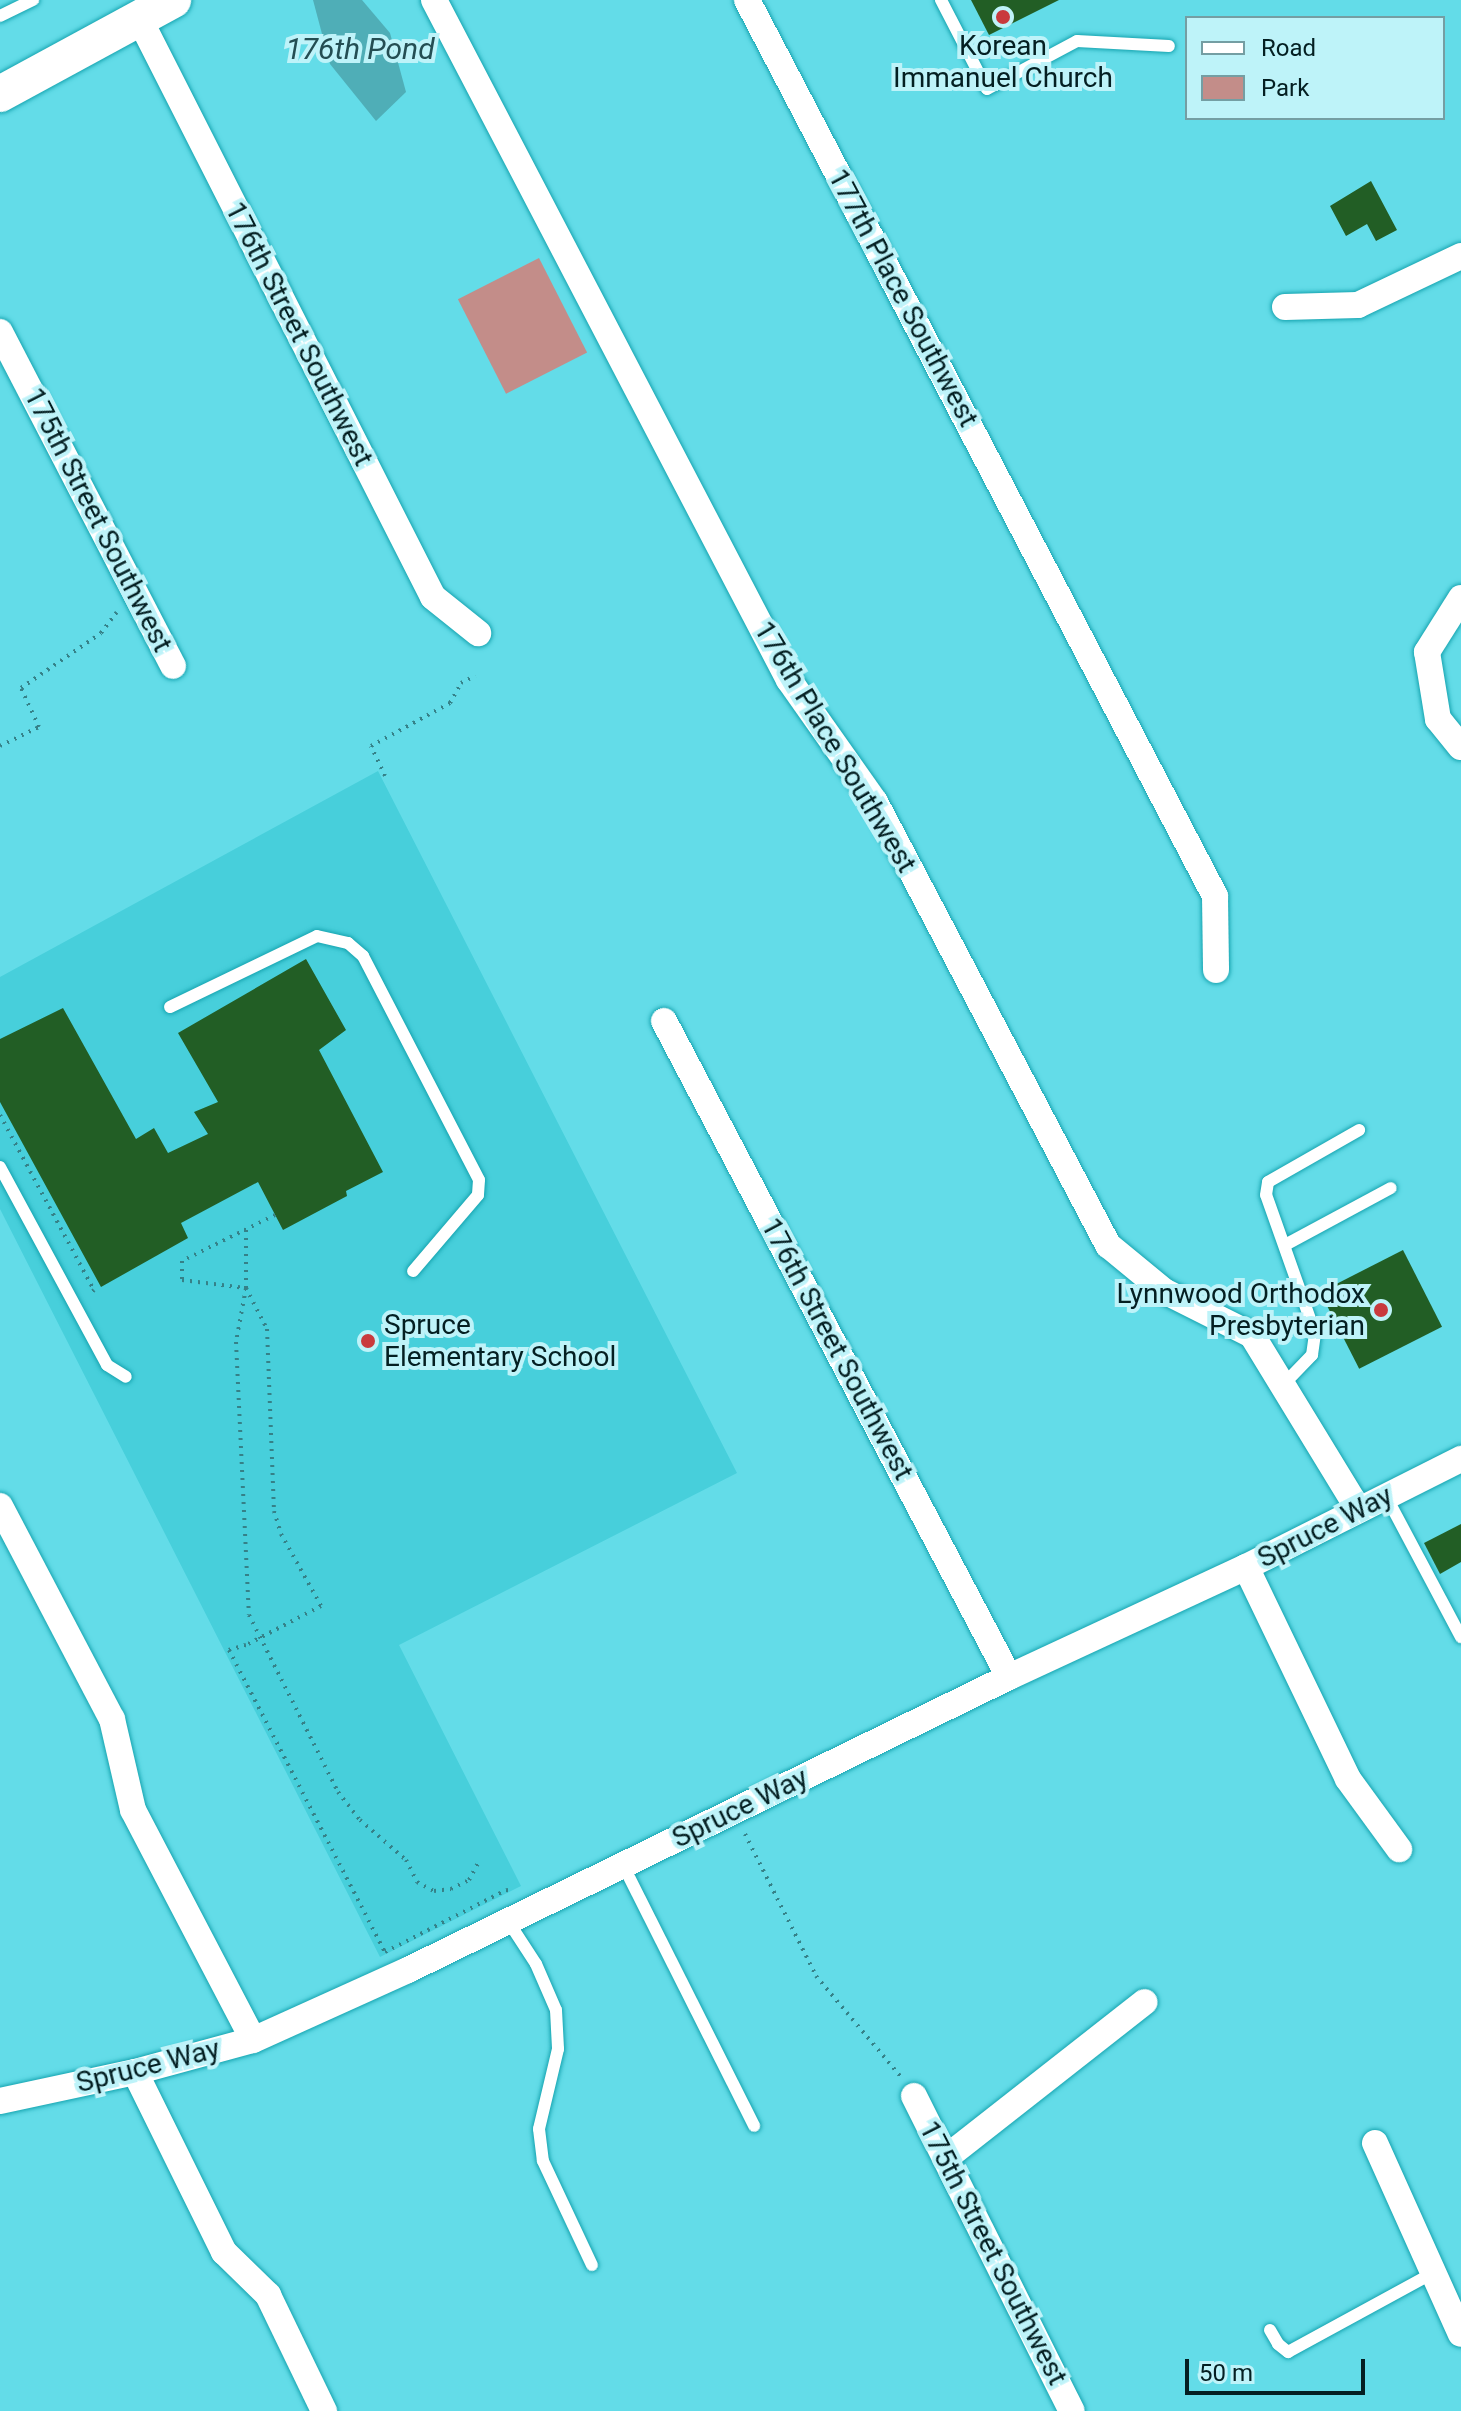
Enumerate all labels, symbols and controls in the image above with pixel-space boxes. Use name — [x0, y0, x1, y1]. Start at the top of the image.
marker: Korean Immanuel Church — [994, 8, 1012, 26]
legend — [1185, 16, 1445, 120]
place label: Korean Immanuel Church — [893, 29, 1113, 95]
water label: 176th Pond — [285, 31, 435, 67]
text: Road — [1261, 34, 1316, 62]
text: Park — [1261, 74, 1309, 102]
street label: 177th Place Southwest — [821, 163, 985, 433]
street label: 176th Street Southwest — [218, 196, 380, 472]
street label: 175th Street Southwest — [17, 382, 179, 658]
street label: 176th Place Southwest — [747, 615, 923, 879]
street label: 176th Street Southwest — [754, 1212, 920, 1486]
place label: Lynnwood Orthodox Presbyterian — [1116, 1277, 1365, 1343]
marker: Lynnwood Orthodox Presbyterian — [1372, 1301, 1390, 1319]
place label: Spruce Elementary School — [384, 1308, 616, 1374]
marker: Spruce Elementary School — [359, 1332, 377, 1350]
street label: Spruce Way — [1252, 1479, 1398, 1575]
street label: Spruce Way — [667, 1761, 813, 1855]
street label: Spruce Way — [73, 2032, 223, 2100]
street label: 175th Street Southwest — [912, 2115, 1074, 2391]
scale bar — [1189, 2343, 1369, 2393]
text: 50 m — [1199, 2359, 1253, 2387]

